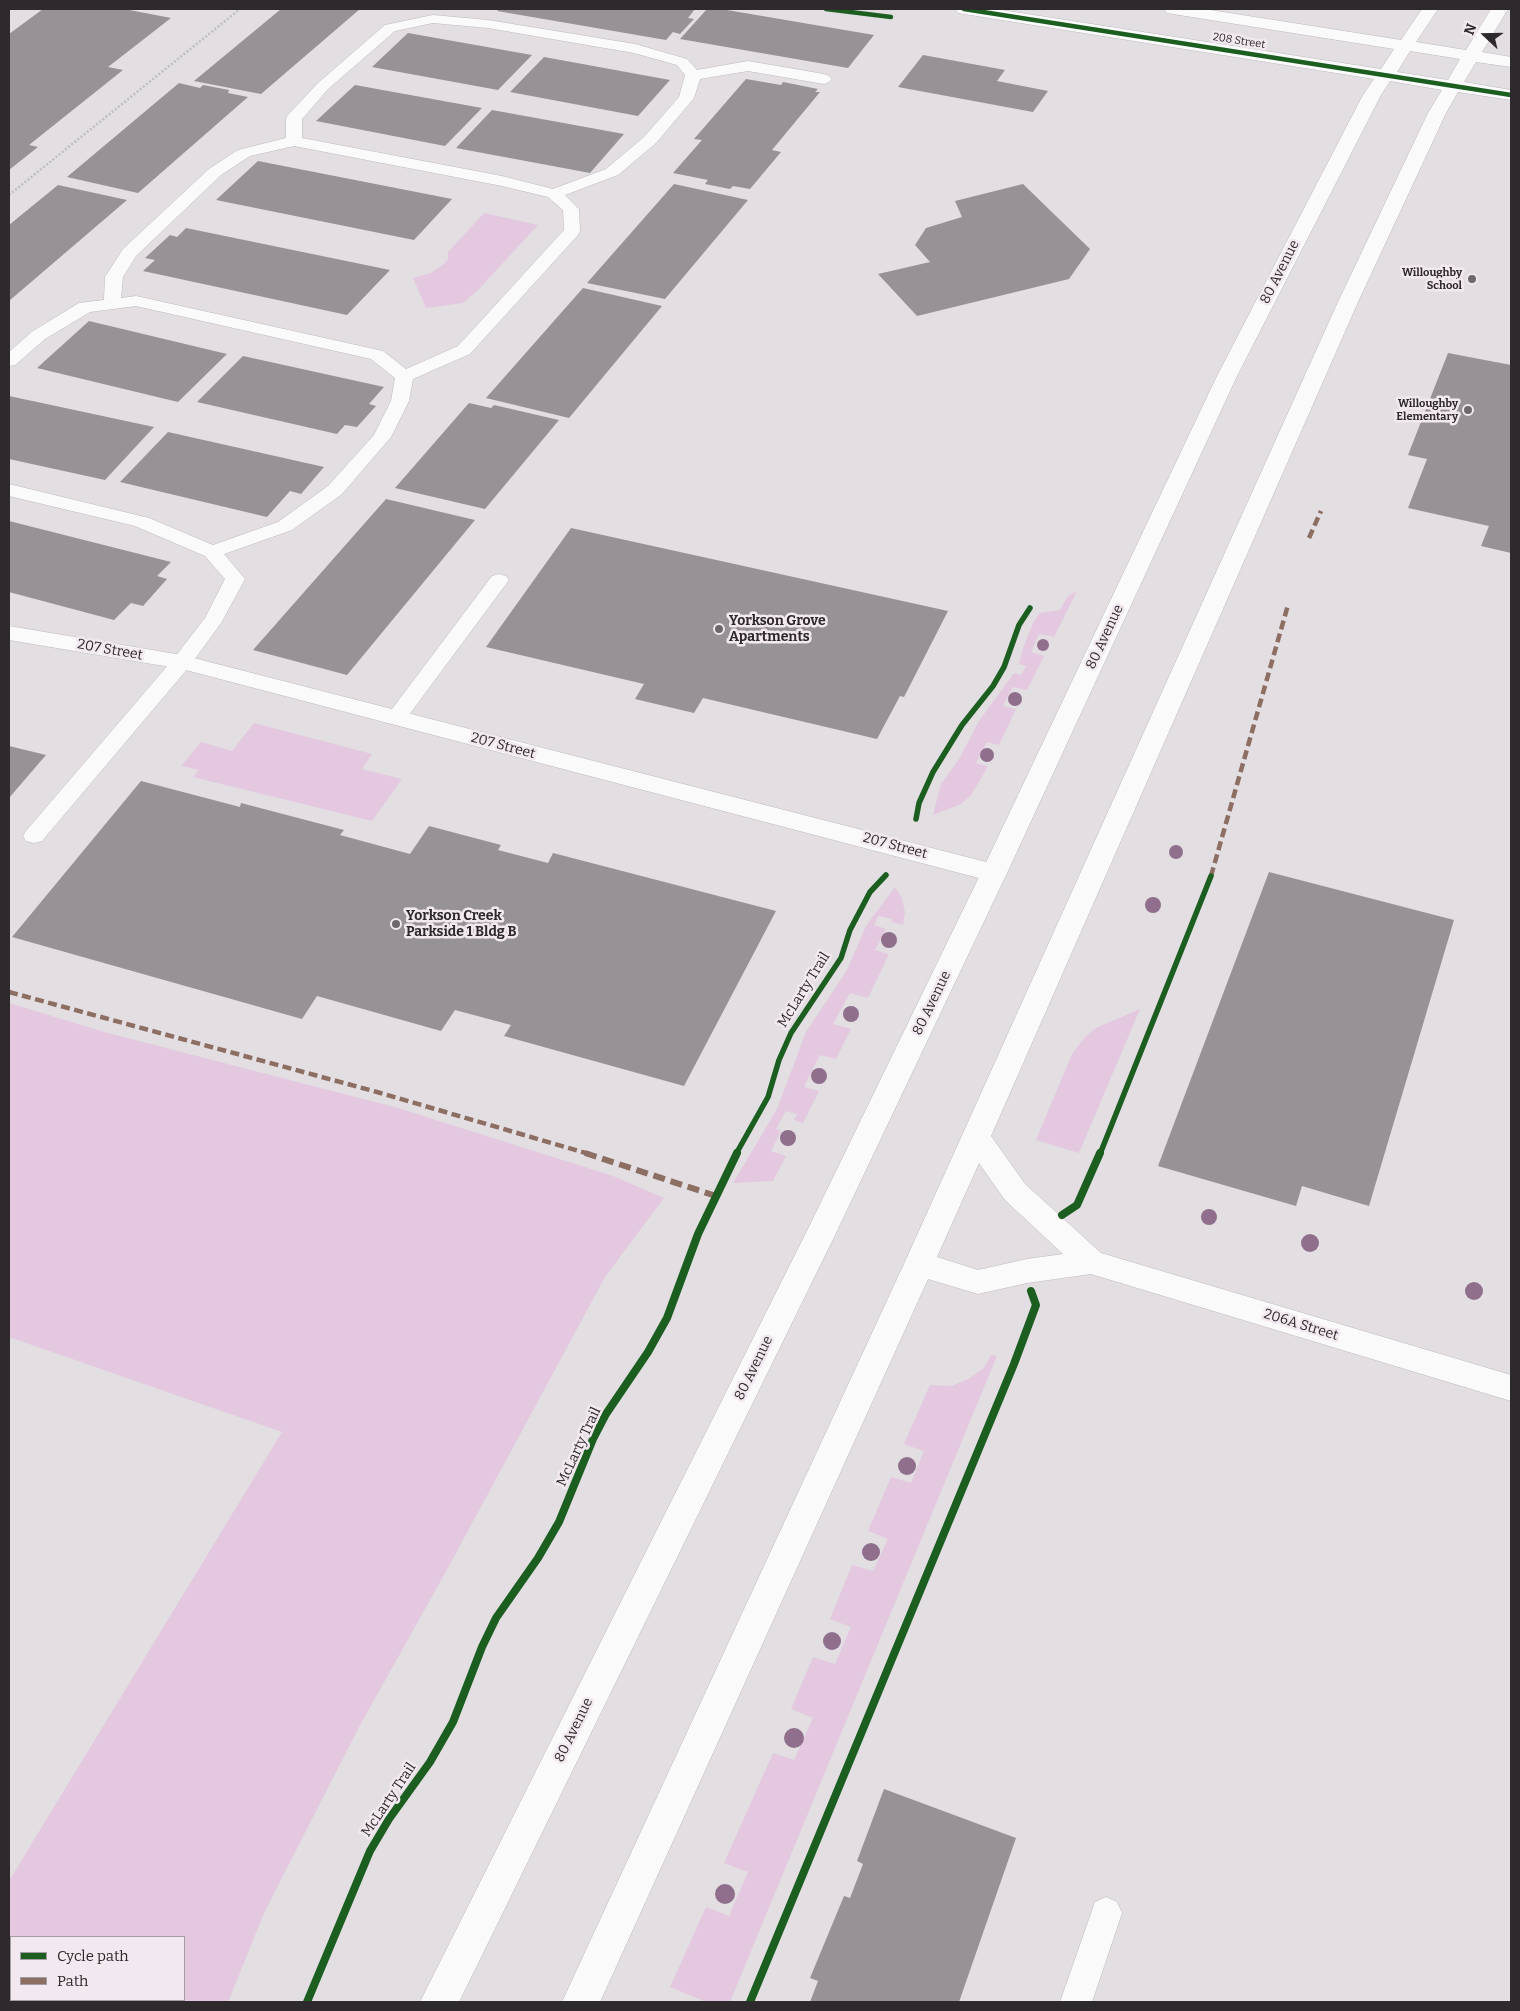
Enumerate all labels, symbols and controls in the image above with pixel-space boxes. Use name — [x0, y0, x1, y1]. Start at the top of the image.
north arrow — [1460, 10, 1510, 60]
text: N — [1461, 21, 1480, 38]
street label: 208 Street — [1212, 30, 1266, 52]
street label: 80 Avenue — [1257, 237, 1303, 307]
place label: Willoughby School — [1402, 266, 1462, 292]
marker: Willoughby School — [1466, 273, 1478, 285]
place label: Willoughby Elementary — [1396, 397, 1458, 423]
marker: Willoughby Elementary — [1462, 404, 1474, 416]
street label: 80 Avenue — [1083, 602, 1127, 672]
place label: Yorkson Grove Apartments — [729, 613, 826, 646]
marker: Yorkson Grove Apartments — [713, 623, 725, 635]
street label: 207 Street — [76, 636, 144, 664]
street label: 207 Street — [469, 729, 537, 763]
street label: 207 Street — [861, 829, 929, 863]
place label: Yorkson Creek Parkside 1 Bldg B — [406, 908, 516, 940]
marker: Yorkson Creek Parkside 1 Bldg B — [390, 918, 402, 930]
street label: McLarty Trail — [774, 949, 834, 1031]
street label: 80 Avenue — [909, 968, 955, 1038]
street label: 206A Street — [1262, 1306, 1340, 1344]
street label: 80 Avenue — [731, 1333, 777, 1403]
street label: McLarty Trail — [553, 1405, 605, 1489]
street label: 80 Avenue — [551, 1695, 597, 1765]
street label: McLarty Trail — [358, 1760, 420, 1840]
legend — [10, 1936, 185, 2001]
text: Cycle path — [57, 1947, 129, 1965]
text: Path — [57, 1972, 88, 1990]

